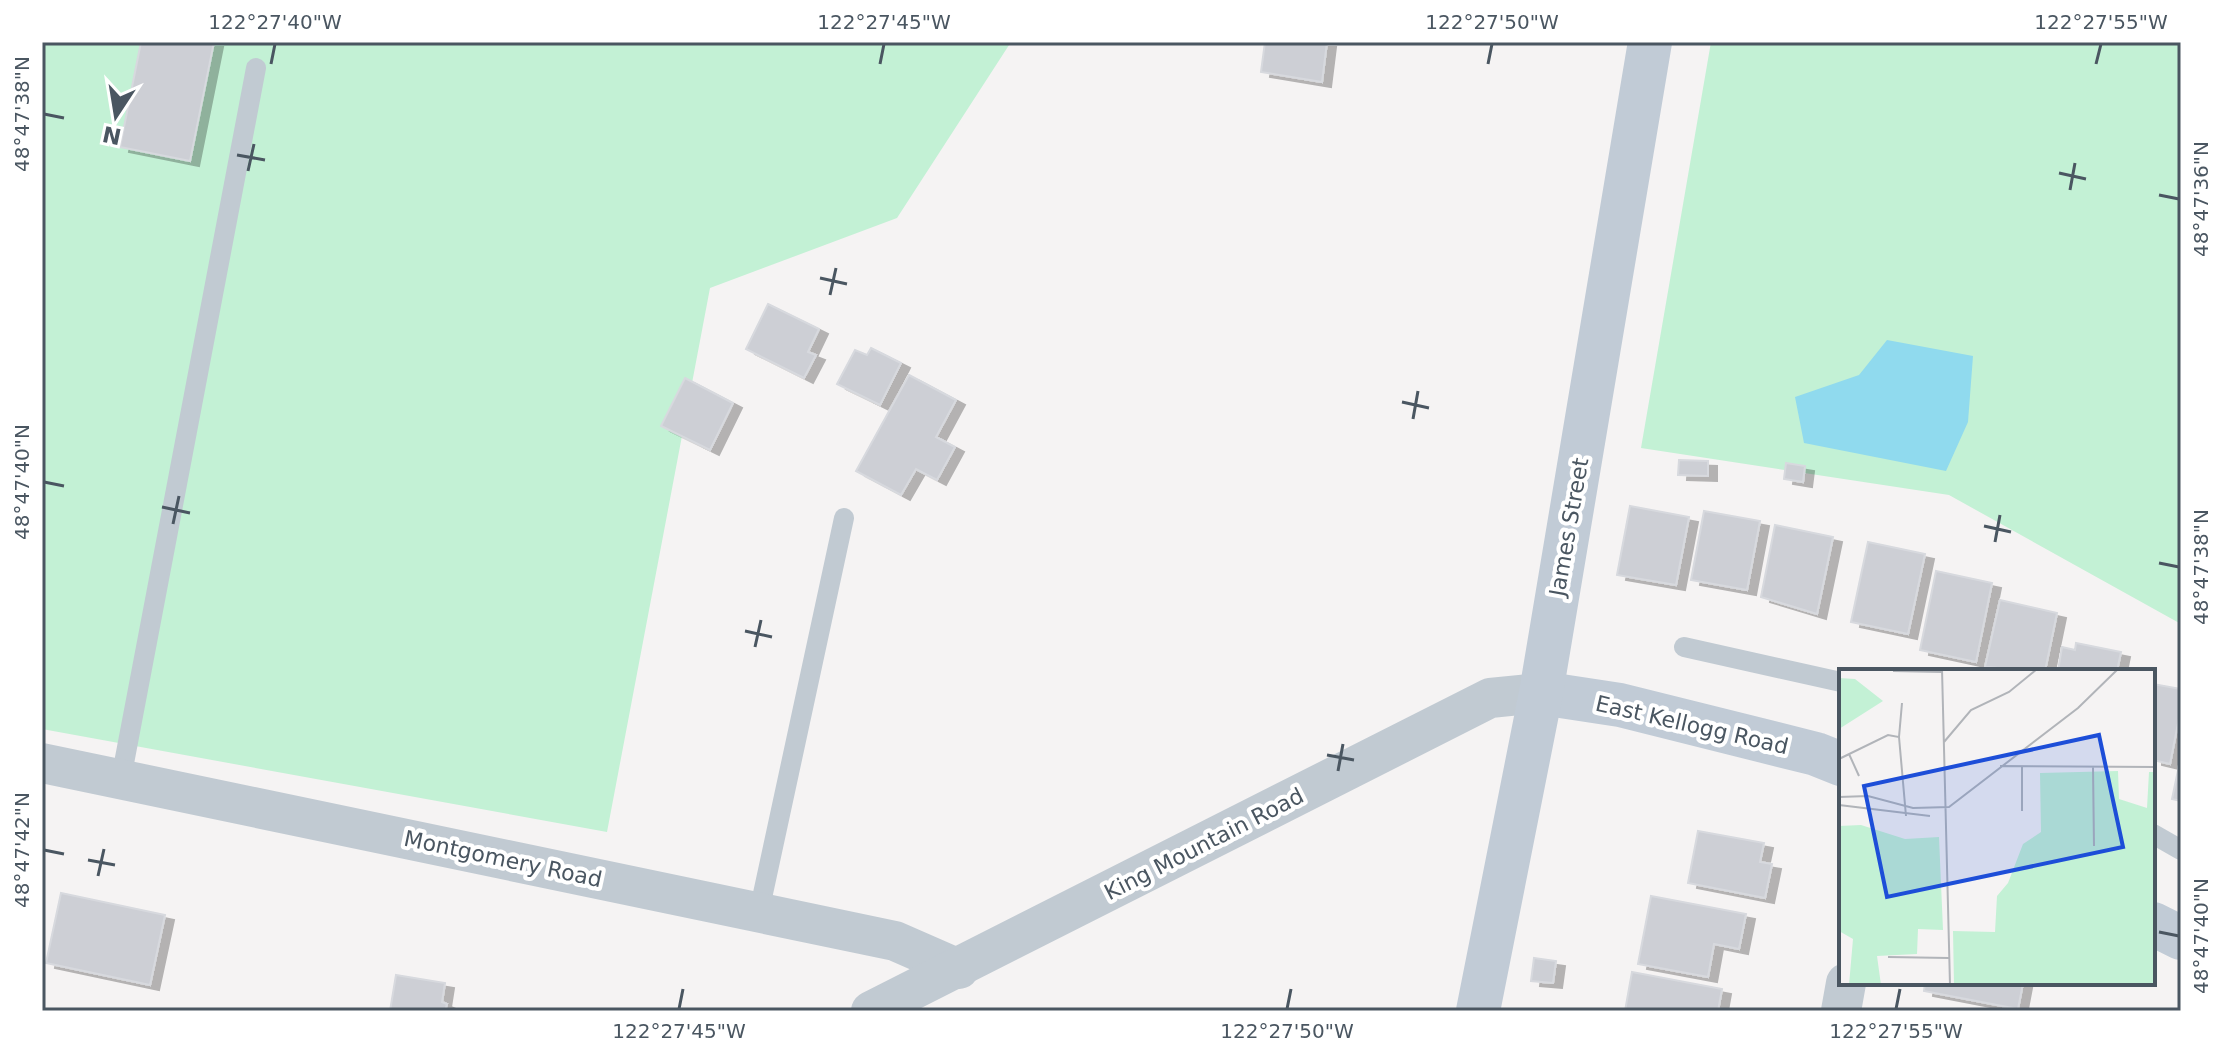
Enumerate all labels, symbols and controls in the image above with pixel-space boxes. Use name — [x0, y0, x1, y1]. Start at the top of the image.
text: 122°27'40"W — [208, 10, 342, 34]
text: 122°27'45"W — [817, 10, 951, 34]
text: 122°27'50"W — [1425, 10, 1559, 34]
text: 122°27'55"W — [2034, 10, 2168, 34]
text: 48°47'38"N — [10, 56, 34, 172]
north arrow — [76, 76, 156, 156]
text: N — [100, 121, 124, 149]
text: 48°47'36"N — [2189, 141, 2213, 257]
text: 48°47'40"N — [10, 424, 34, 540]
street label: James Street — [1544, 455, 1594, 600]
text: 48°47'38"N — [2189, 509, 2213, 625]
inset map — [1839, 669, 2155, 985]
street label: East Kellogg Road — [1593, 691, 1791, 759]
street label: King Mountain Road — [1100, 783, 1308, 905]
text: 48°47'42"N — [10, 792, 34, 908]
street label: Montgomery Road — [402, 826, 604, 892]
text: 48°47'40"N — [2189, 878, 2213, 994]
text: 122°27'45"W — [612, 1019, 746, 1043]
text: 122°27'50"W — [1220, 1019, 1354, 1043]
text: 122°27'55"W — [1829, 1019, 1963, 1043]

